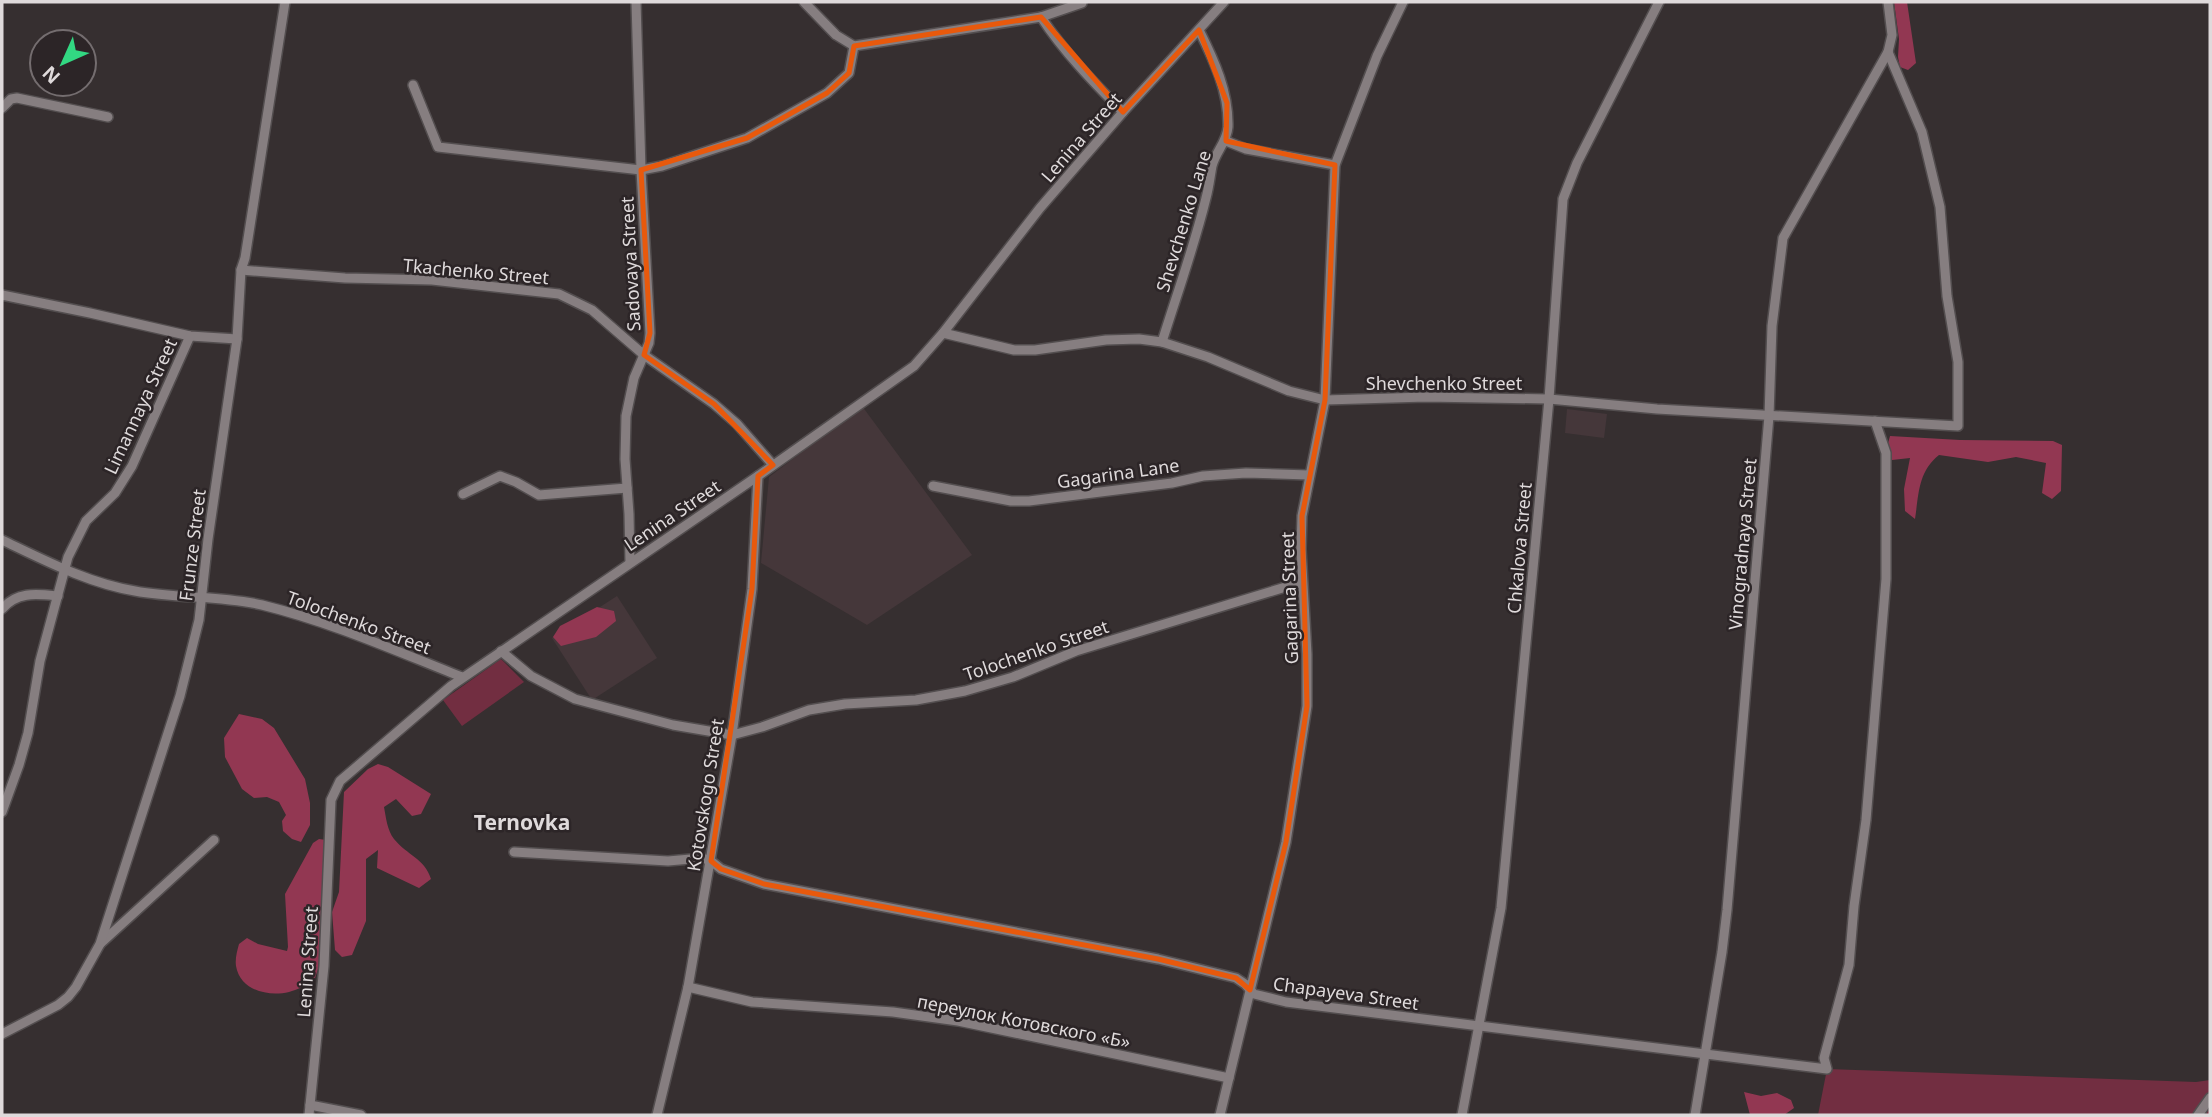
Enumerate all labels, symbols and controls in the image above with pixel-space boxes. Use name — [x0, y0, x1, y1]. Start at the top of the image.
north arrow — [28, 28, 98, 98]
text: N — [36, 60, 66, 90]
street label: Lenina Street — [1035, 87, 1127, 187]
street label: Shevchenko Lane — [1150, 147, 1216, 295]
street label: Sadovaya Street — [614, 195, 646, 332]
street label: Tkachenko Street — [402, 253, 550, 289]
street label: Limannaya Street — [98, 334, 182, 478]
street label: Shevchenko Street — [1366, 371, 1523, 395]
street label: Gagarina Lane — [1055, 453, 1181, 493]
street label: Vinogradnaya Street — [1723, 457, 1762, 631]
street label: Lenina Street — [619, 474, 725, 556]
street label: Chkalova Street — [1501, 481, 1537, 615]
street label: Frunze Street — [173, 487, 211, 602]
street label: Gagarina Street — [1275, 531, 1303, 665]
street label: Tolochenko Street — [284, 585, 435, 659]
street label: Tolochenko Street — [960, 614, 1112, 686]
street label: Kotovskogo Street — [681, 716, 729, 873]
district label: Ternovka — [474, 808, 570, 836]
street label: Lenina Street — [291, 905, 323, 1018]
street label: Chapayeva Street — [1272, 971, 1421, 1015]
street label: переулок Котовского «Б» — [915, 989, 1133, 1053]

